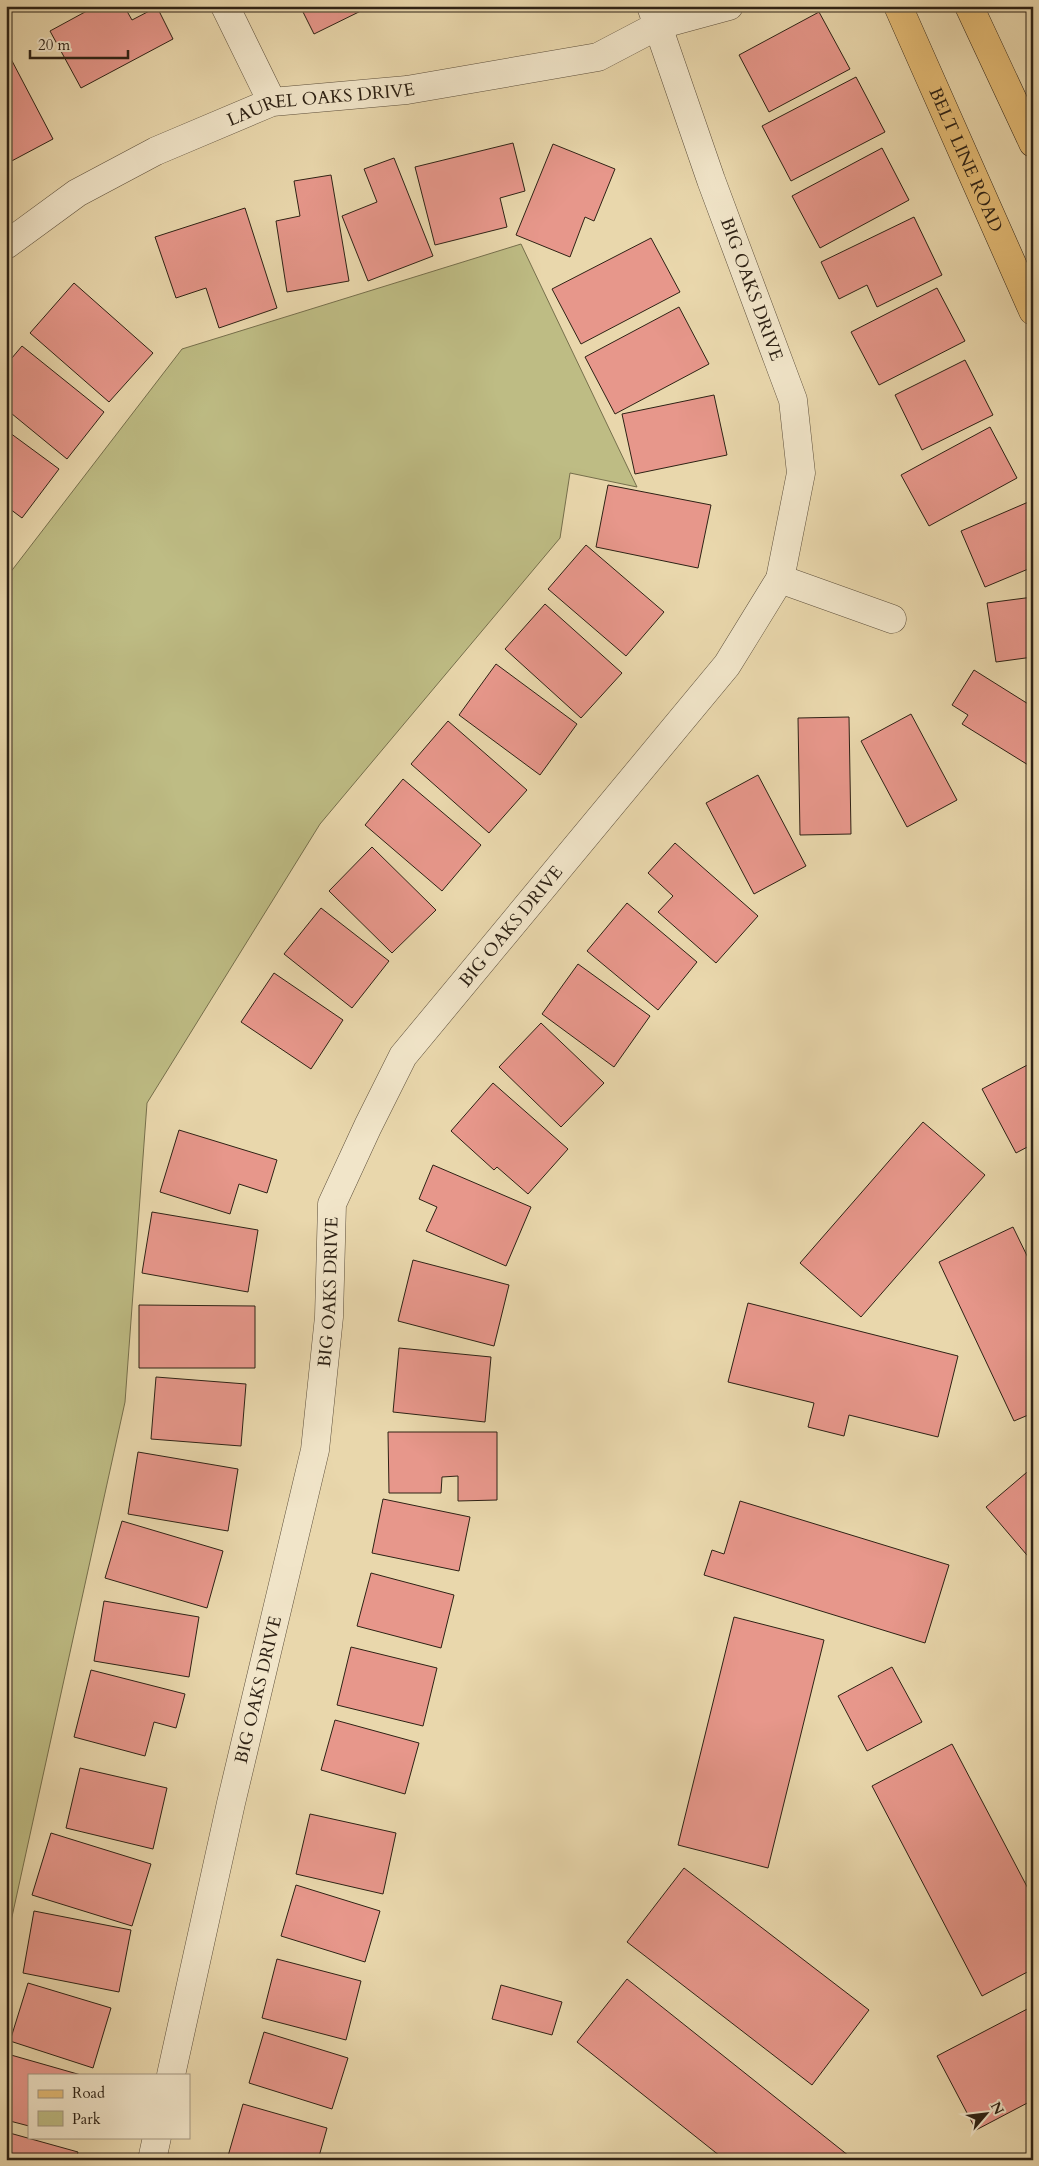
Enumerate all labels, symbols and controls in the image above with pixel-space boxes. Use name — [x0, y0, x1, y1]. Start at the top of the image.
scale bar — [30, 28, 128, 60]
text: 20 m — [38, 35, 70, 55]
street label: LAUREL OAKS DRIVE — [223, 77, 417, 133]
street label: BELT LINE ROAD — [923, 83, 1009, 236]
street label: BIG OAKS DRIVE — [714, 214, 789, 364]
street label: BIG OAKS DRIVE — [453, 860, 569, 992]
street label: BIG OAKS DRIVE — [312, 1216, 345, 1369]
street label: BIG OAKS DRIVE — [229, 1614, 288, 1766]
legend — [28, 2074, 190, 2138]
text: Road — [72, 2083, 105, 2103]
north arrow — [962, 2088, 1012, 2138]
text: N — [986, 2098, 1008, 2118]
text: Park — [72, 2109, 101, 2129]

